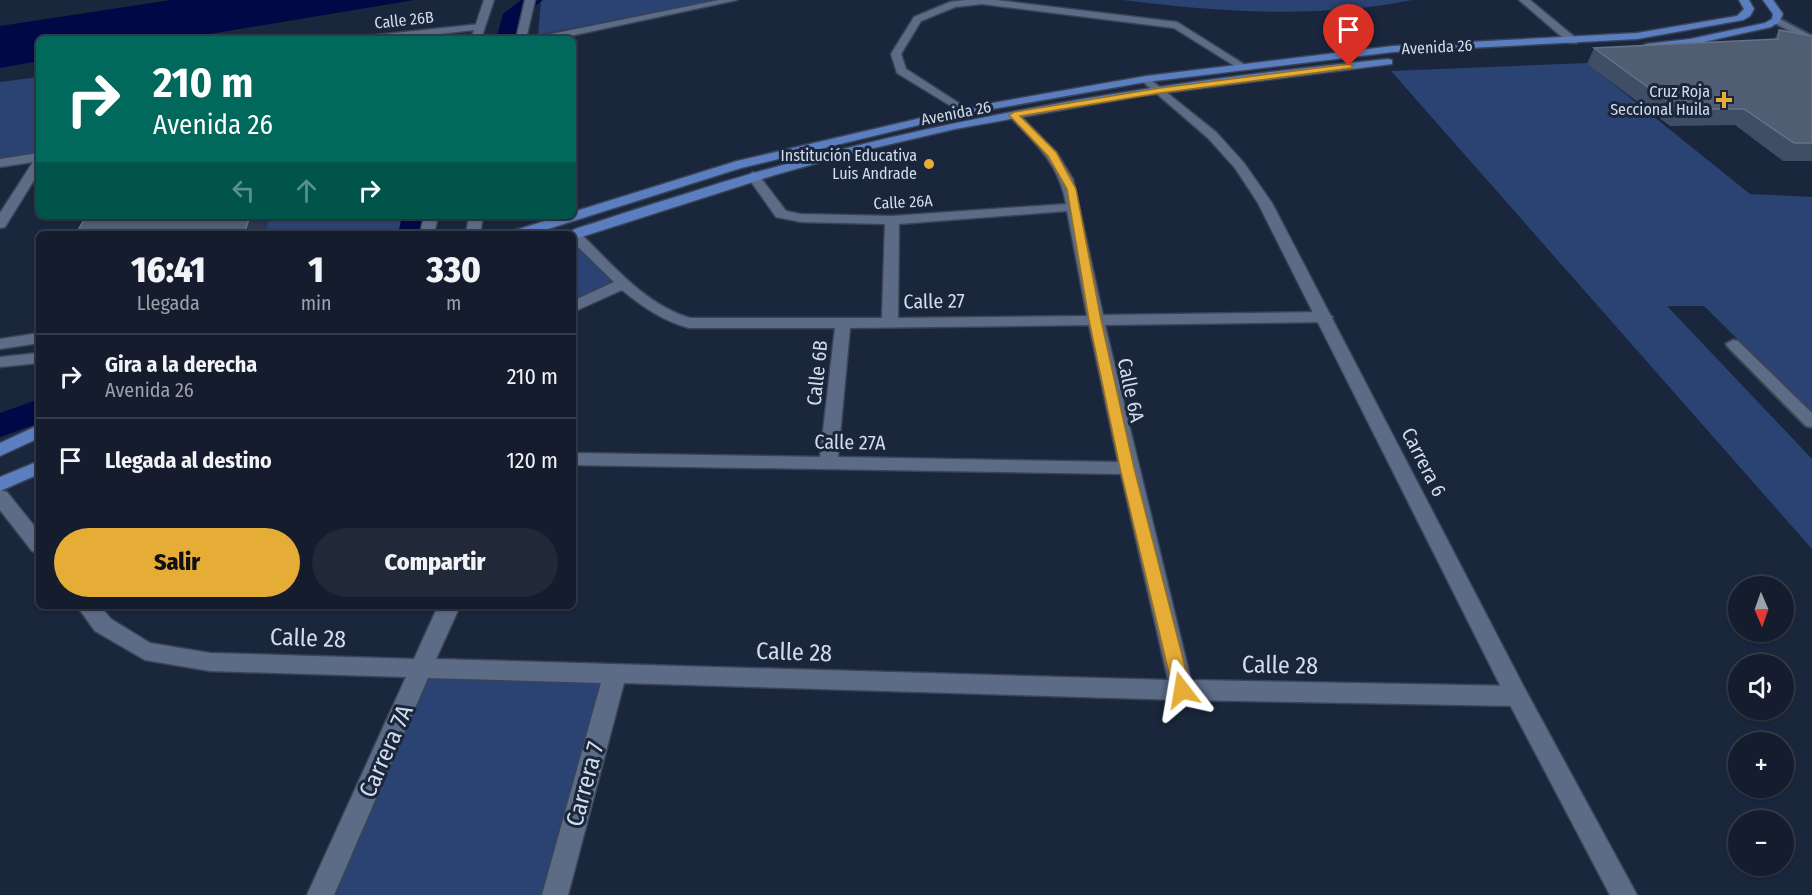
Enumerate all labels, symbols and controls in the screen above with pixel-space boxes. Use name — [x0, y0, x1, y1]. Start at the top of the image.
pin — [1323, 4, 1374, 66]
street label: Calle 26B — [373, 7, 435, 33]
icon: arrive — [1332, 13, 1365, 46]
street label: Avenida 26 — [1401, 36, 1473, 58]
text: 210 m — [153, 58, 253, 108]
icon: right — [54, 60, 132, 138]
place label: Cruz Roja Seccional Huila — [1610, 82, 1710, 119]
marker: Cruz Roja Seccional Huila — [1715, 91, 1733, 109]
street label: Avenida 26 — [919, 97, 993, 129]
text: Avenida 26 — [153, 109, 273, 141]
place label: Institución Educativa Luis Andrade — [781, 146, 917, 183]
marker: Institución Educativa Luis Andrade — [922, 157, 936, 171]
icon: left — [227, 174, 260, 207]
icon: ahead — [290, 174, 323, 207]
icon: right — [353, 174, 386, 207]
street label: Calle 26A — [873, 191, 934, 213]
text: 16:41 — [131, 248, 206, 292]
text: 1 — [308, 248, 324, 292]
text: 330 — [427, 248, 481, 292]
street label: Calle 27 — [903, 288, 965, 314]
text: Llegada — [137, 291, 200, 315]
text: min — [301, 291, 332, 315]
text: m — [446, 291, 461, 315]
street label: Calle 6B — [802, 339, 832, 407]
text: Gira a la derecha — [105, 351, 257, 378]
street label: Calle 6A — [1113, 356, 1150, 425]
icon: right — [54, 360, 87, 393]
text: 210 m — [507, 363, 558, 390]
text: Avenida 26 — [105, 378, 194, 402]
street label: Carrera 6 — [1397, 424, 1451, 500]
street label: Calle 27A — [814, 429, 886, 455]
icon: arrive — [54, 444, 87, 477]
text: Llegada al destino — [105, 447, 272, 474]
text: 120 m — [506, 447, 558, 474]
button: Salir — [54, 528, 300, 597]
button: Compartir — [312, 528, 558, 597]
north arrow — [1728, 576, 1794, 642]
map controls — [1728, 576, 1794, 876]
street label: Calle 28 — [269, 623, 347, 653]
street label: Calle 28 — [755, 637, 833, 667]
street label: Calle 28 — [1242, 650, 1318, 680]
button: sound — [1728, 654, 1794, 720]
position arrow — [1150, 658, 1214, 722]
street label: Carrera 7A — [353, 700, 419, 802]
button: + — [1728, 732, 1794, 798]
street label: Carrera 7 — [560, 738, 610, 829]
button: − — [1728, 810, 1794, 876]

